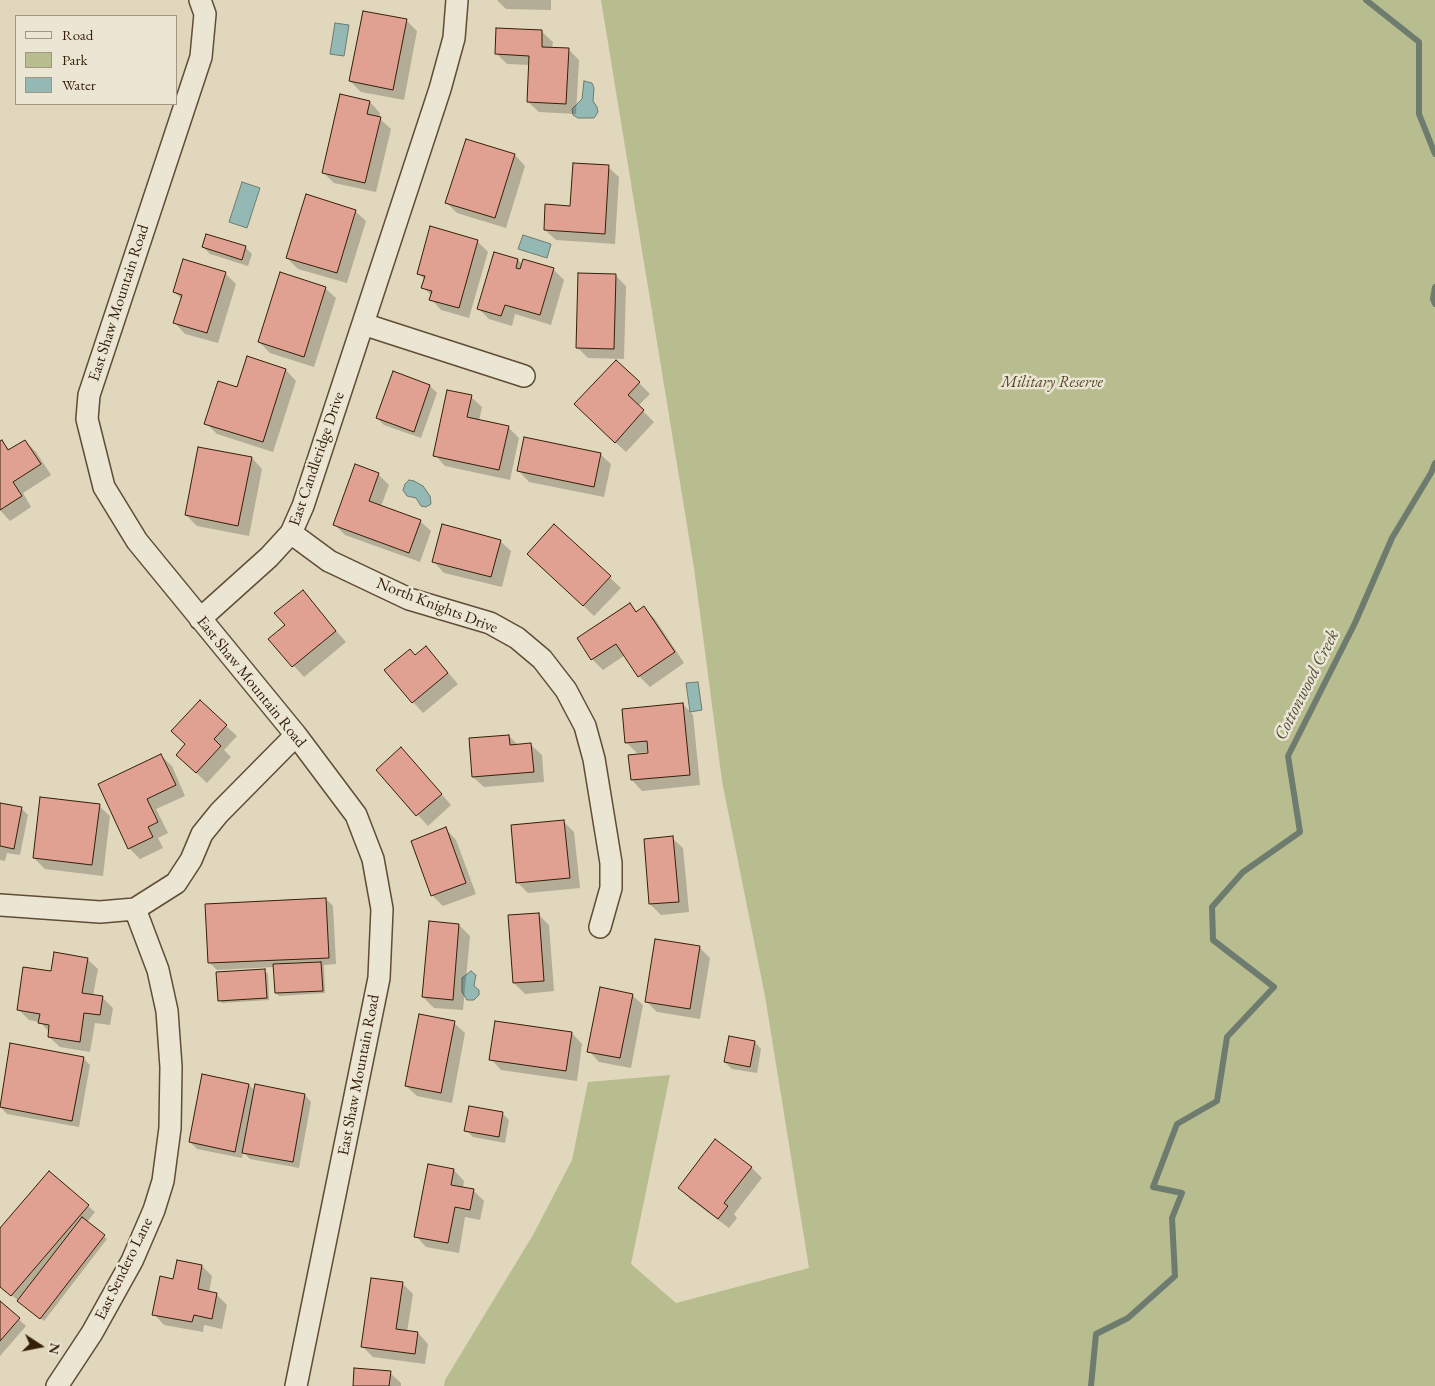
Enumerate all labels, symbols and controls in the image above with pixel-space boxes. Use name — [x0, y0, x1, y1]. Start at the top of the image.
legend — [15, 15, 178, 105]
text: Road — [62, 25, 93, 44]
text: Park — [62, 50, 88, 69]
text: Water — [62, 75, 96, 94]
street label: East Shaw Mountain Road — [85, 222, 153, 384]
park label: Military Reserve — [1001, 373, 1103, 393]
street label: East Candleridge Drive — [285, 389, 349, 529]
street label: North Knights Drive — [374, 574, 500, 638]
street label: East Shaw Mountain Road — [192, 612, 310, 752]
water label: Cottonwood Creek — [1270, 626, 1344, 744]
street label: East Shaw Mountain Road — [334, 993, 384, 1157]
street label: East Sendero Lane — [91, 1215, 157, 1323]
north arrow — [15, 1321, 65, 1371]
text: N — [45, 1342, 65, 1356]

